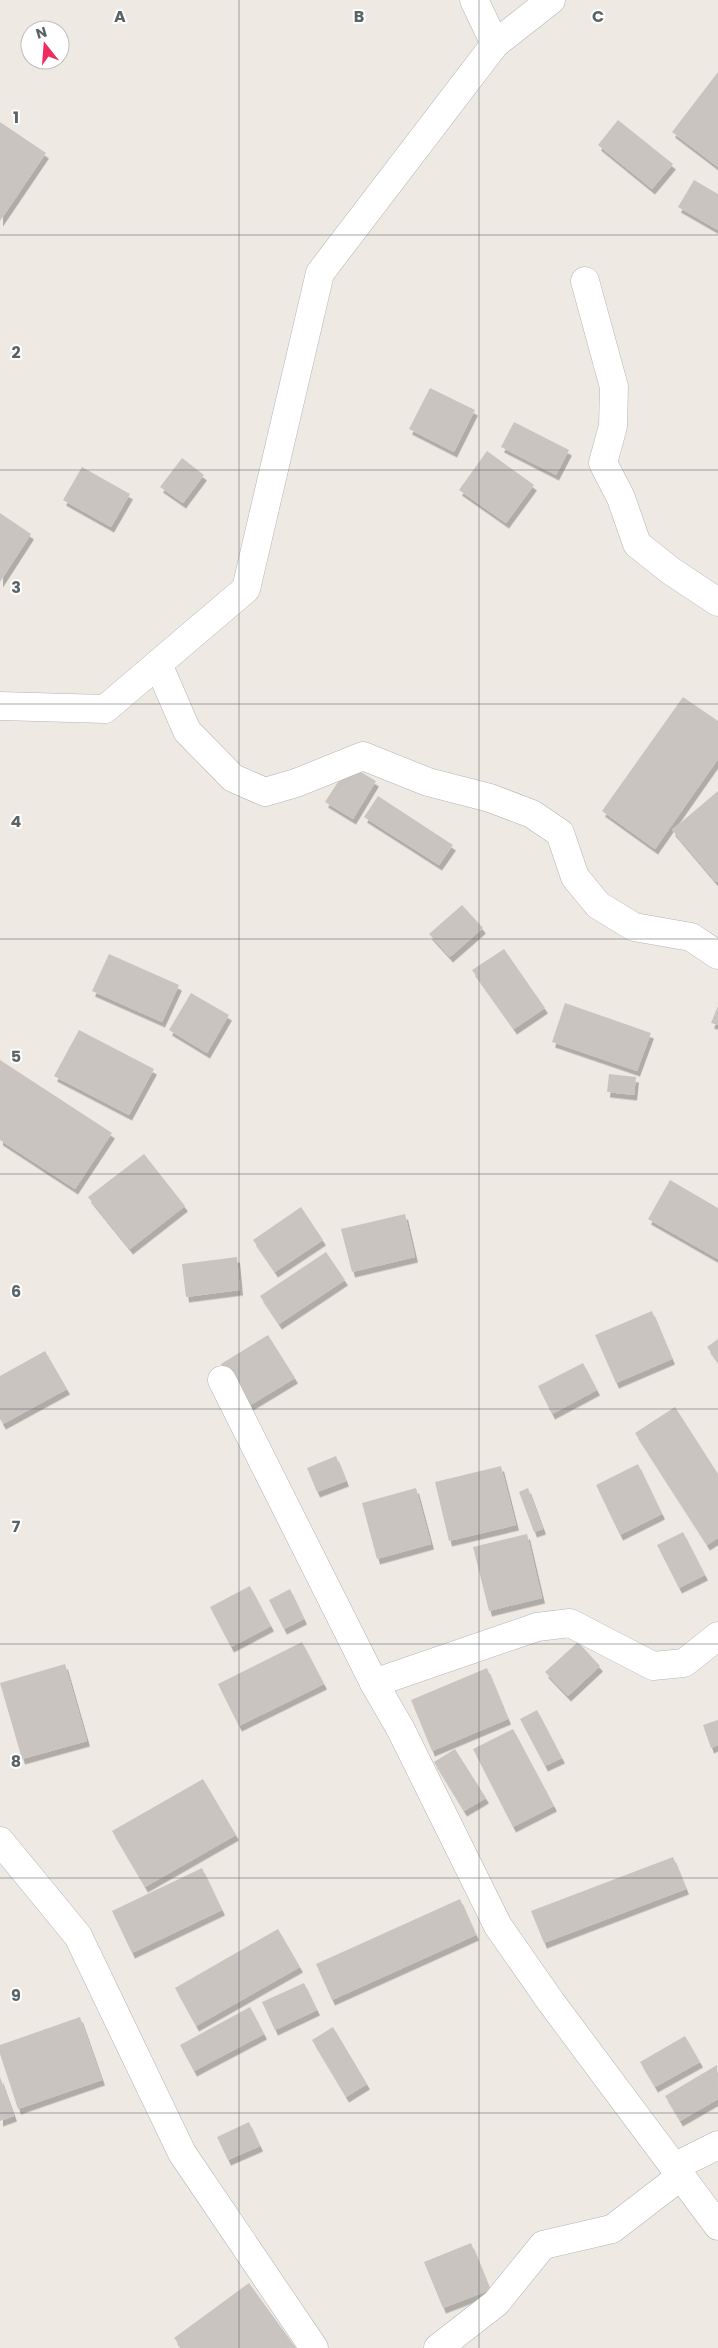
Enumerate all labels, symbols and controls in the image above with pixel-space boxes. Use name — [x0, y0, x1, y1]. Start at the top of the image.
text: A — [114, 5, 126, 28]
text: B — [354, 5, 364, 28]
text: C — [592, 5, 604, 28]
north arrow — [20, 20, 70, 70]
text: N — [33, 21, 49, 44]
text: 1 — [13, 106, 19, 129]
text: 2 — [11, 341, 21, 364]
text: 3 — [11, 576, 21, 599]
text: 4 — [11, 810, 22, 833]
text: 5 — [11, 1045, 21, 1068]
text: 6 — [11, 1280, 21, 1303]
text: 7 — [12, 1515, 21, 1538]
text: 8 — [11, 1750, 21, 1773]
text: 9 — [11, 1984, 21, 2007]

